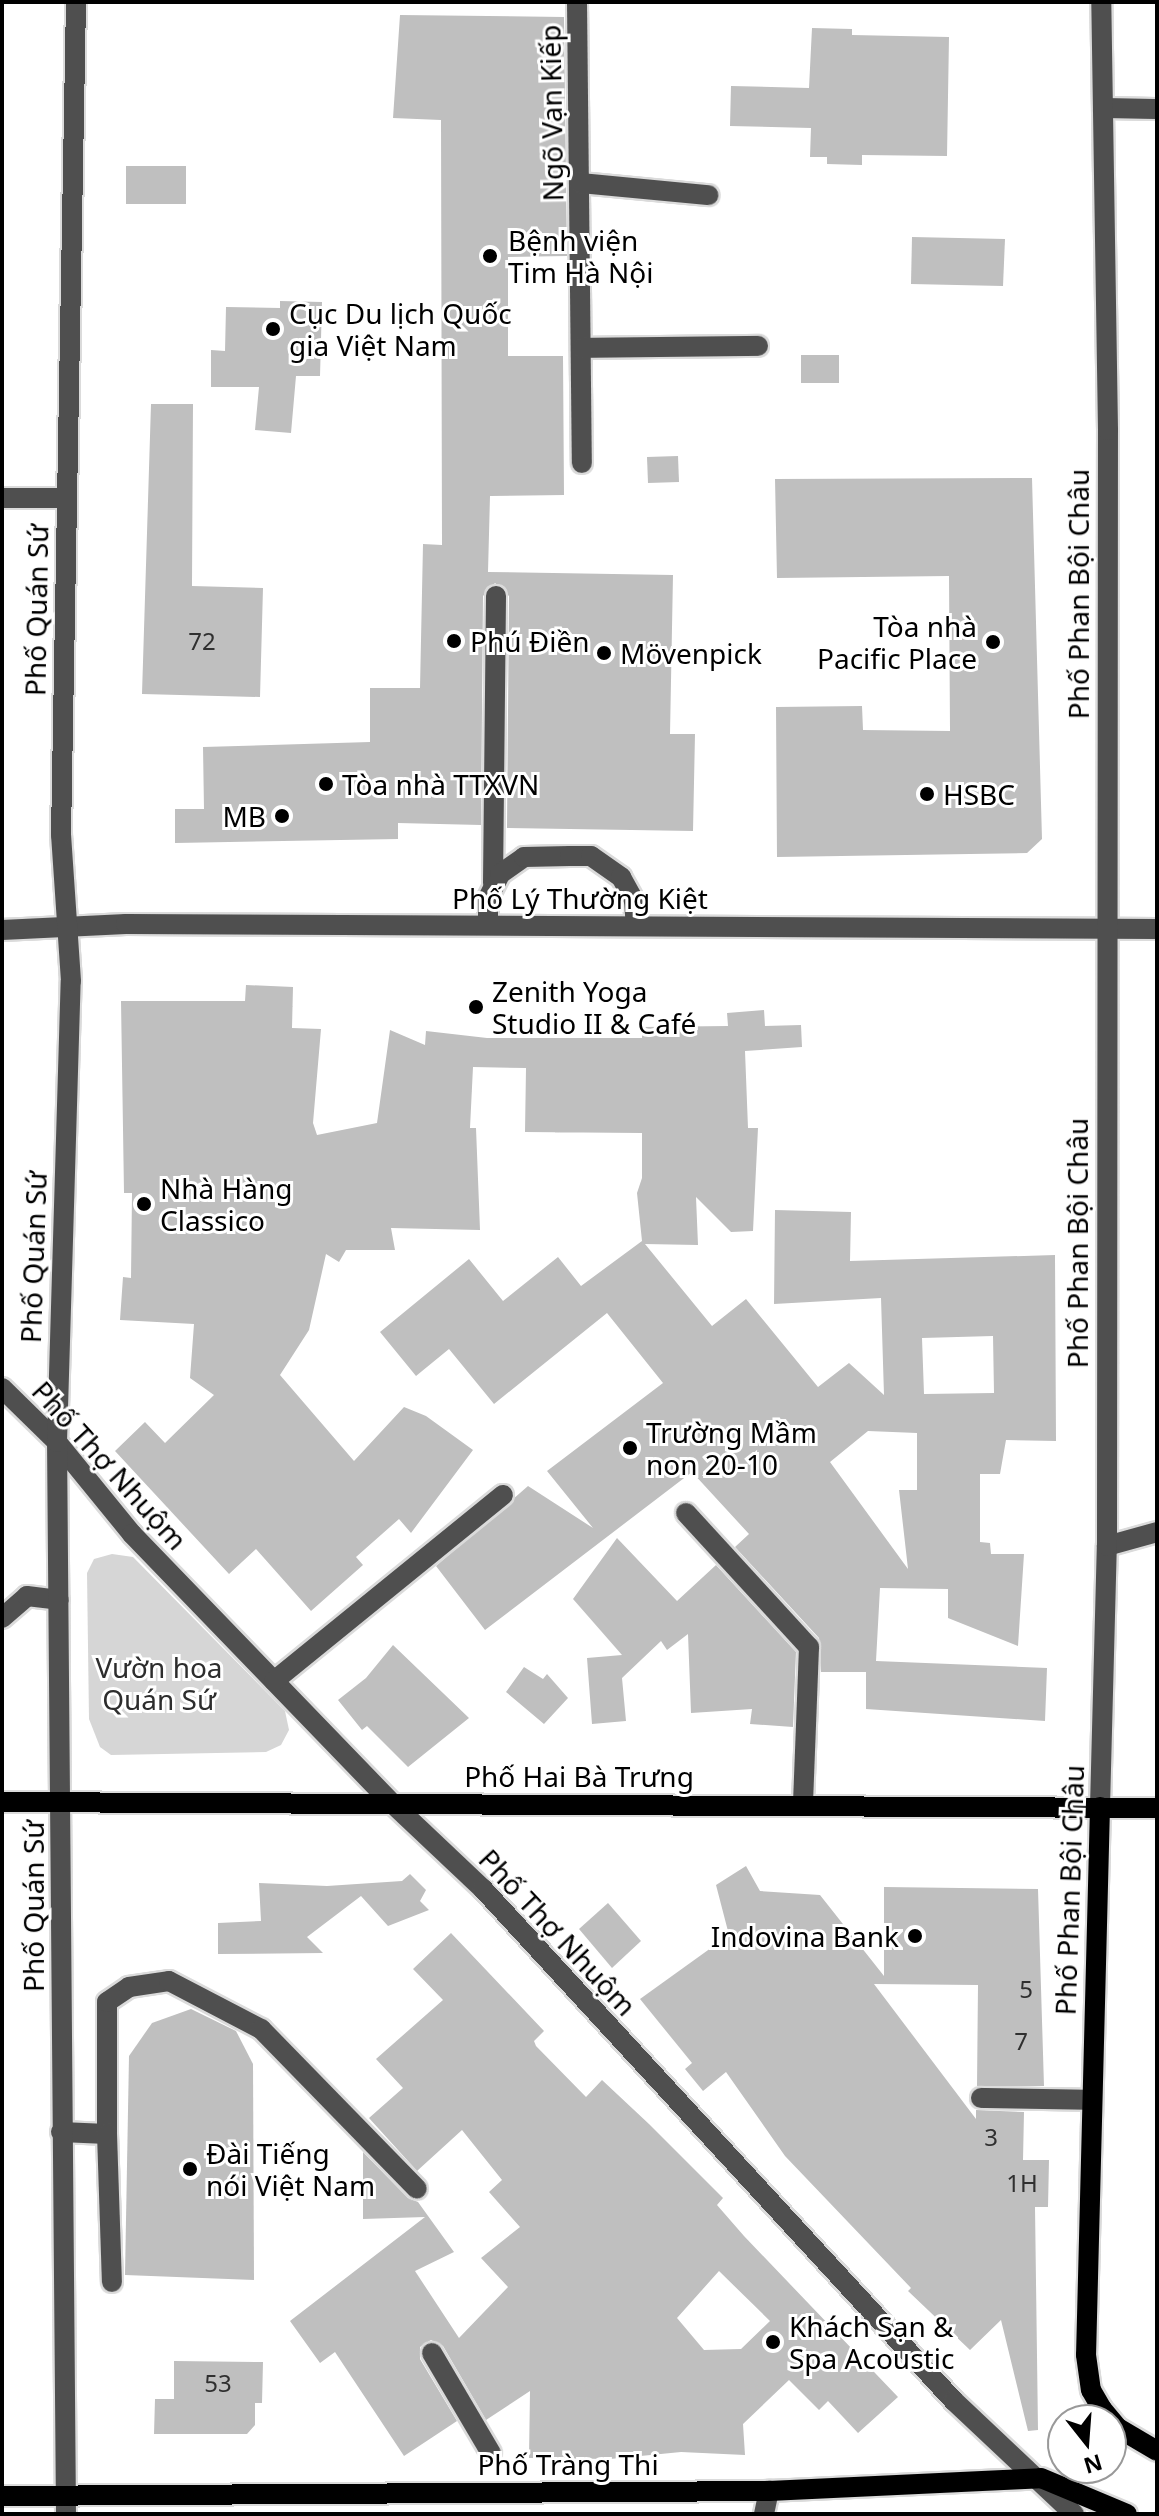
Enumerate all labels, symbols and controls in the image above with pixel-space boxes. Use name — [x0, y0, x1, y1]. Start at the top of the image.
street label: Ngõ Vạn Kiếp — [533, 24, 569, 202]
place label: Bệnh viện Tim Hà Nội — [508, 223, 653, 289]
marker: Bệnh viện Tim Hà Nội — [479, 245, 501, 267]
place label: Cục Du lịch Quốc gia Việt Nam — [289, 296, 512, 362]
marker: Cục Du lịch Quốc gia Việt Nam — [264, 320, 282, 338]
street label: Phố Phan Bội Châu — [1061, 469, 1095, 719]
street label: Phố Quán Sứ — [18, 524, 54, 696]
place label: Tòa nhà Pacific Place — [817, 609, 977, 675]
place label: Phú Điền — [470, 624, 590, 658]
house number: 72 — [188, 627, 216, 655]
marker: Phú Điền — [445, 632, 463, 650]
marker: Tòa nhà Pacific Place — [984, 633, 1002, 651]
place label: Mövenpick — [620, 636, 762, 670]
marker: Mövenpick — [595, 644, 613, 662]
place label: Tòa nhà TTXVN — [342, 767, 539, 801]
marker: Tòa nhà TTXVN — [317, 775, 335, 793]
place label: HSBC — [943, 777, 1015, 811]
marker: HSBC — [918, 785, 936, 803]
place label: MB — [222, 799, 266, 833]
marker: MB — [273, 807, 291, 825]
street label: Phố Lý Thường Kiệt — [452, 881, 708, 915]
place label: Zenith Yoga Studio II & Café — [492, 974, 696, 1040]
marker: Zenith Yoga Studio II & Café — [467, 998, 485, 1016]
street label: Phố Phan Bội Châu — [1060, 1118, 1094, 1368]
street label: Phố Quán Sứ — [13, 1170, 53, 1344]
place label: Nhà Hàng Classico — [160, 1171, 293, 1237]
marker: Nhà Hàng Classico — [135, 1195, 153, 1213]
street label: Phố Thợ Nhuộm — [26, 1374, 194, 1556]
place label: Trường Mầm non 20-10 — [646, 1415, 817, 1481]
marker: Trường Mầm non 20-10 — [621, 1439, 639, 1457]
park label: Vườn hoa Quán Sứ — [95, 1650, 223, 1716]
street label: Phố Hai Bà Trưng — [464, 1759, 694, 1793]
street label: Phố Phan Bội Châu — [1048, 1764, 1090, 2016]
street label: Phố Quán Sứ — [16, 1820, 50, 1992]
street label: Phố Thợ Nhuộm — [472, 1842, 644, 2022]
place label: Indovina Bank — [711, 1919, 899, 1953]
marker: Indovina Bank — [906, 1927, 924, 1945]
house number: 5 — [1019, 1975, 1033, 2003]
house number: 7 — [1014, 2027, 1028, 2055]
house number: 3 — [984, 2123, 998, 2151]
place label: Đài Tiếng nói Việt Nam — [206, 2136, 375, 2202]
marker: Đài Tiếng nói Việt Nam — [181, 2160, 199, 2178]
house number: 1H — [1006, 2169, 1038, 2197]
place label: Khách Sạn & Spa Acoustic — [789, 2309, 954, 2375]
marker: Khách Sạn & Spa Acoustic — [764, 2333, 782, 2351]
house number: 53 — [204, 2369, 232, 2397]
north arrow — [1047, 2404, 1127, 2484]
street label: Phố Tràng Thi — [477, 2447, 659, 2481]
text: N — [1080, 2448, 1106, 2482]

